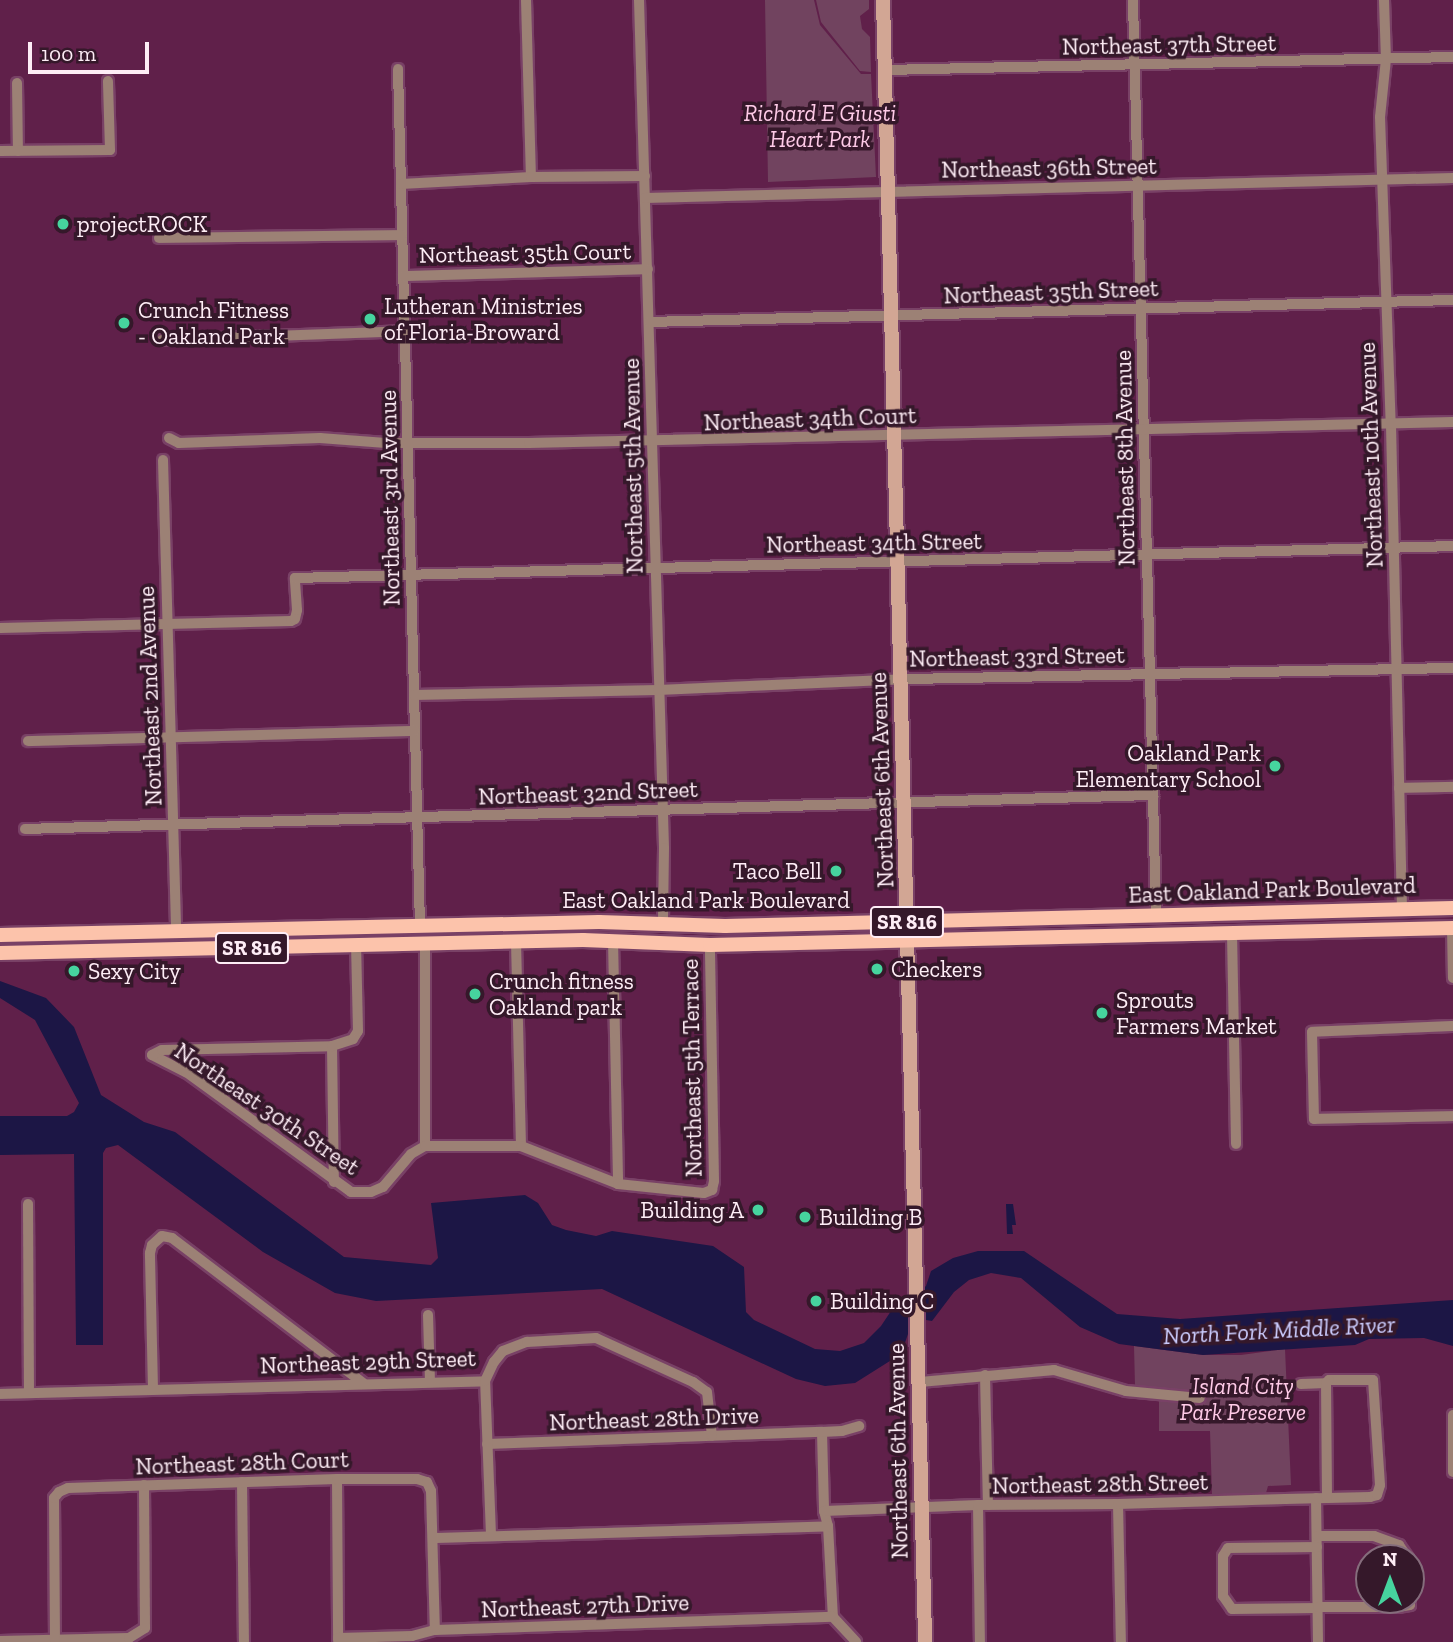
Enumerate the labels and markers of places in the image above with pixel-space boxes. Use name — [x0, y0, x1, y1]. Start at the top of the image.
place label: projectROCK — [77, 210, 207, 238]
marker: projectROCK — [55, 216, 71, 232]
place label: Lutheran Ministries of Floria-Broward — [384, 292, 583, 346]
place label: Crunch Fitness - Oakland Park — [138, 296, 289, 350]
marker: Lutheran Ministries of Floria-Broward — [362, 311, 378, 327]
marker: Crunch Fitness - Oakland Park — [116, 315, 132, 331]
place label: Oakland Park Elementary School — [1075, 739, 1261, 793]
marker: Oakland Park Elementary School — [1267, 758, 1283, 774]
place label: Taco Bell — [733, 857, 822, 885]
marker: Taco Bell — [828, 863, 844, 879]
place label: Checkers — [891, 955, 982, 983]
place label: Sexy City — [88, 957, 181, 985]
marker: Checkers — [869, 961, 885, 977]
marker: Sexy City — [66, 963, 82, 979]
place label: Crunch fitness Oakland park — [489, 967, 634, 1021]
marker: Crunch fitness Oakland park — [467, 986, 483, 1002]
place label: Sprouts Farmers Market — [1116, 986, 1277, 1040]
marker: Sprouts Farmers Market — [1094, 1005, 1110, 1021]
place label: Building A — [640, 1196, 744, 1224]
marker: Building A — [750, 1202, 766, 1218]
place label: Building B — [819, 1203, 922, 1231]
marker: Building B — [797, 1209, 813, 1225]
place label: Building C — [830, 1287, 934, 1315]
marker: Building C — [808, 1293, 824, 1309]

